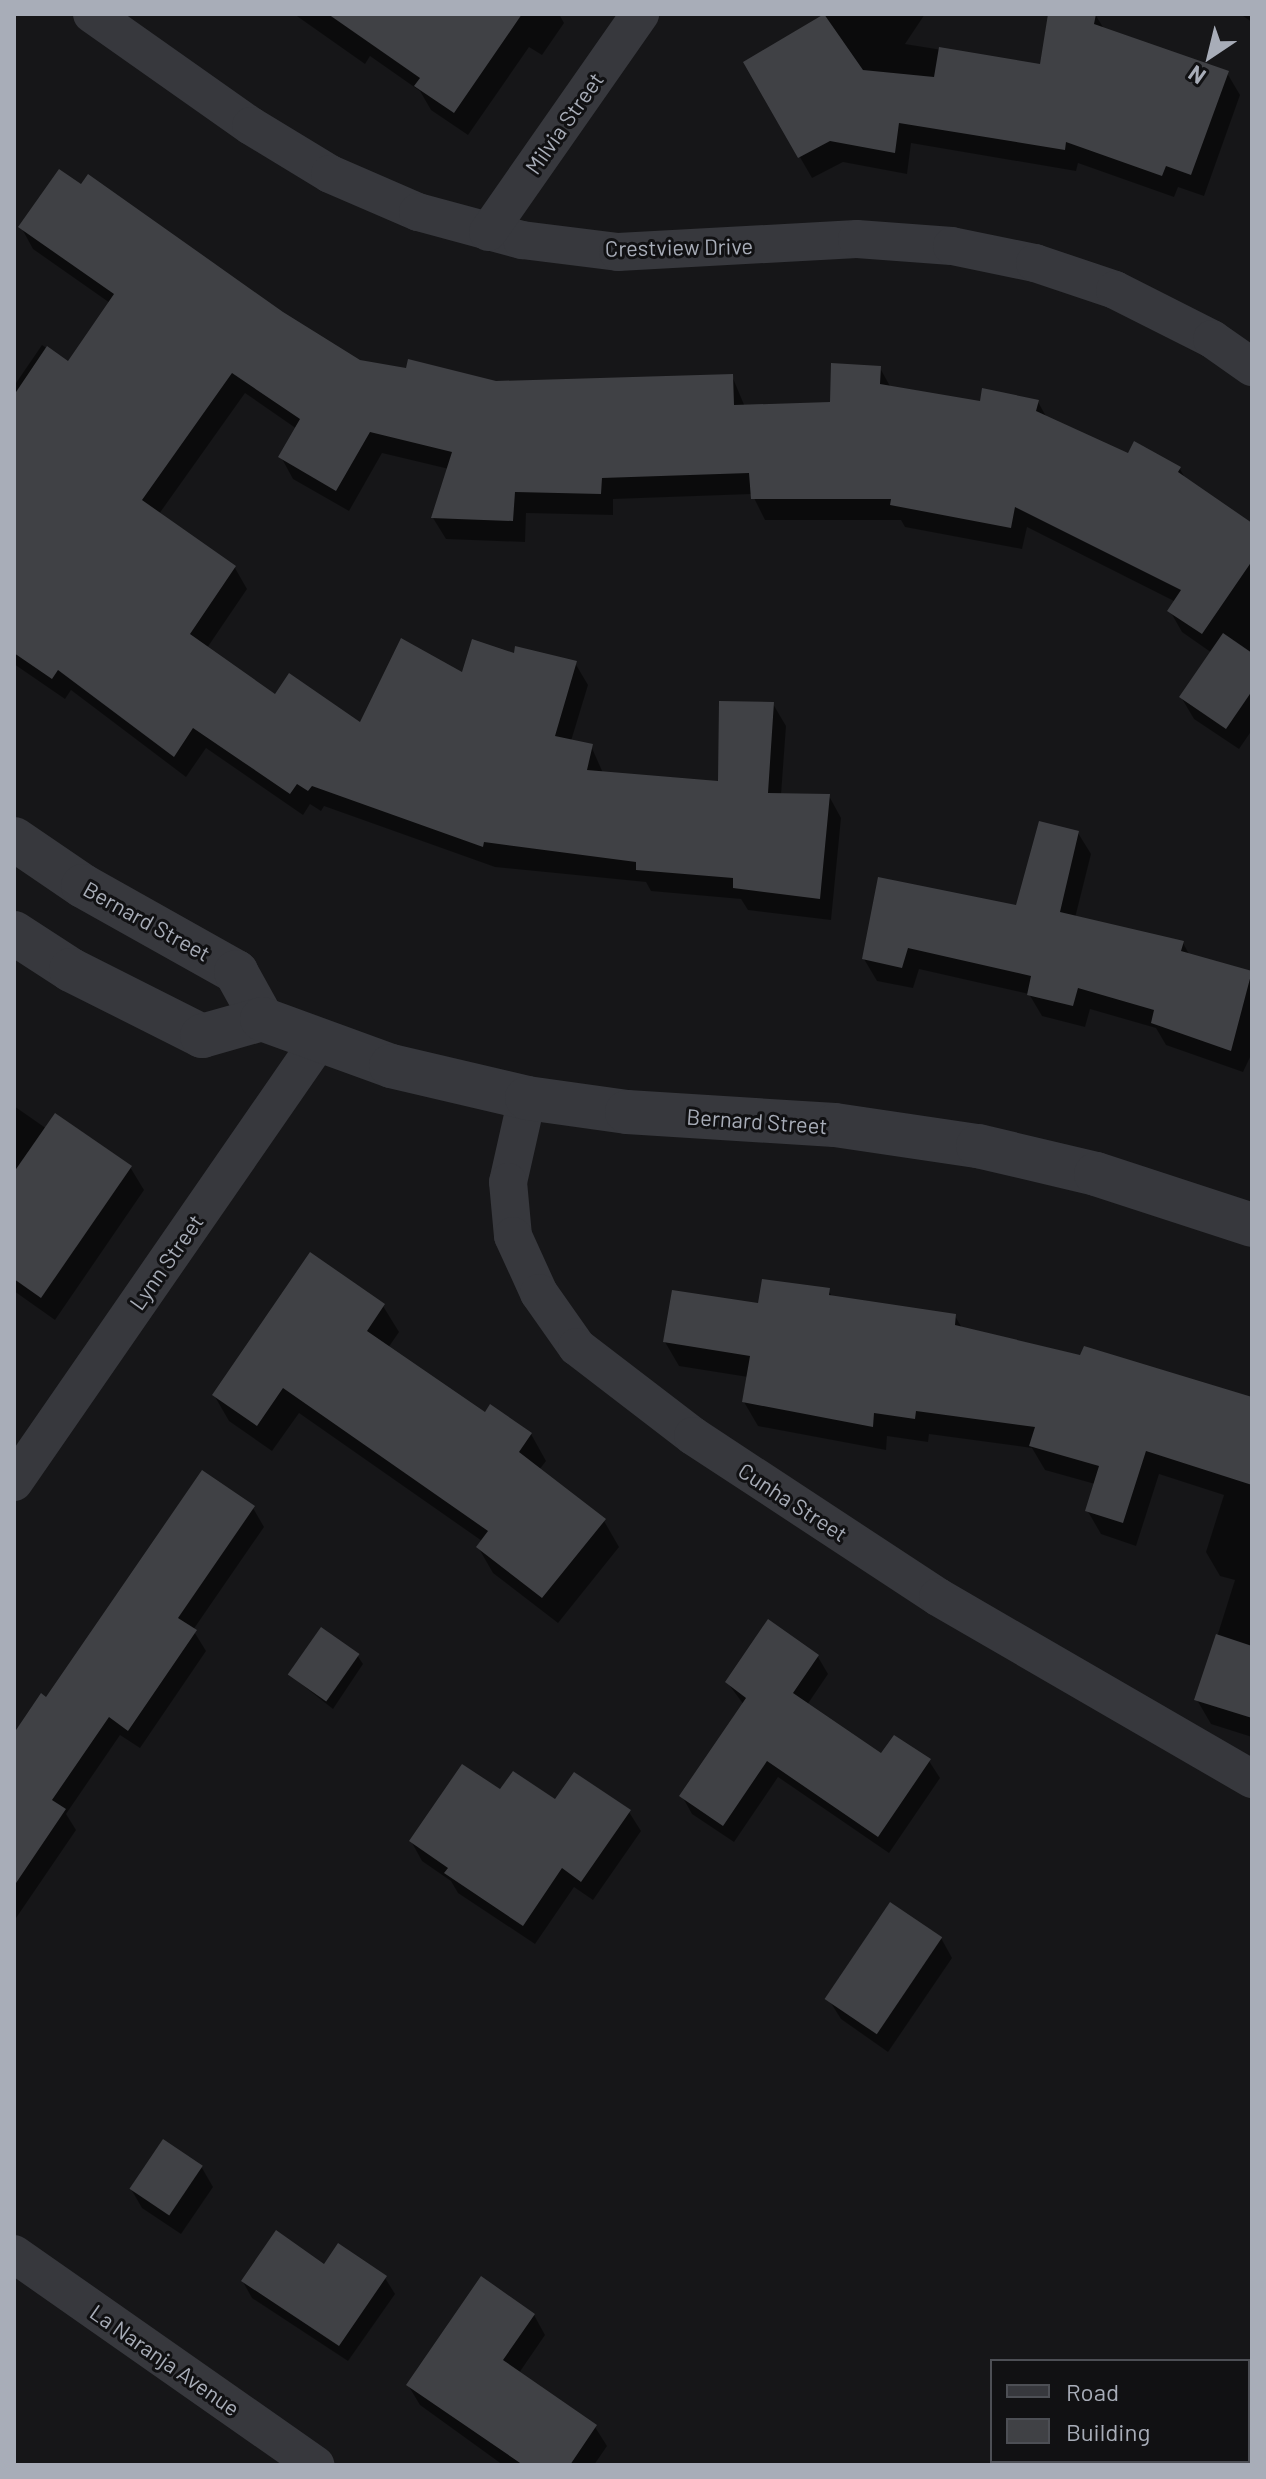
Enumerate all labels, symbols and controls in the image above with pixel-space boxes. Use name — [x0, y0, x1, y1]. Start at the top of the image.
north arrow — [1170, 16, 1250, 96]
text: N — [1183, 61, 1210, 91]
street label: Milvia Street — [519, 67, 609, 179]
street label: Crestview Drive — [605, 233, 753, 261]
street label: Bernard Street — [79, 875, 215, 967]
street label: Bernard Street — [686, 1103, 828, 1139]
street label: Lynn Street — [123, 1209, 209, 1315]
street label: Cunha Street — [734, 1457, 852, 1547]
street label: La Naranja Avenue — [85, 2299, 245, 2421]
legend — [990, 2359, 1250, 2463]
text: Road — [1066, 2377, 1119, 2406]
text: Building — [1066, 2417, 1150, 2446]

